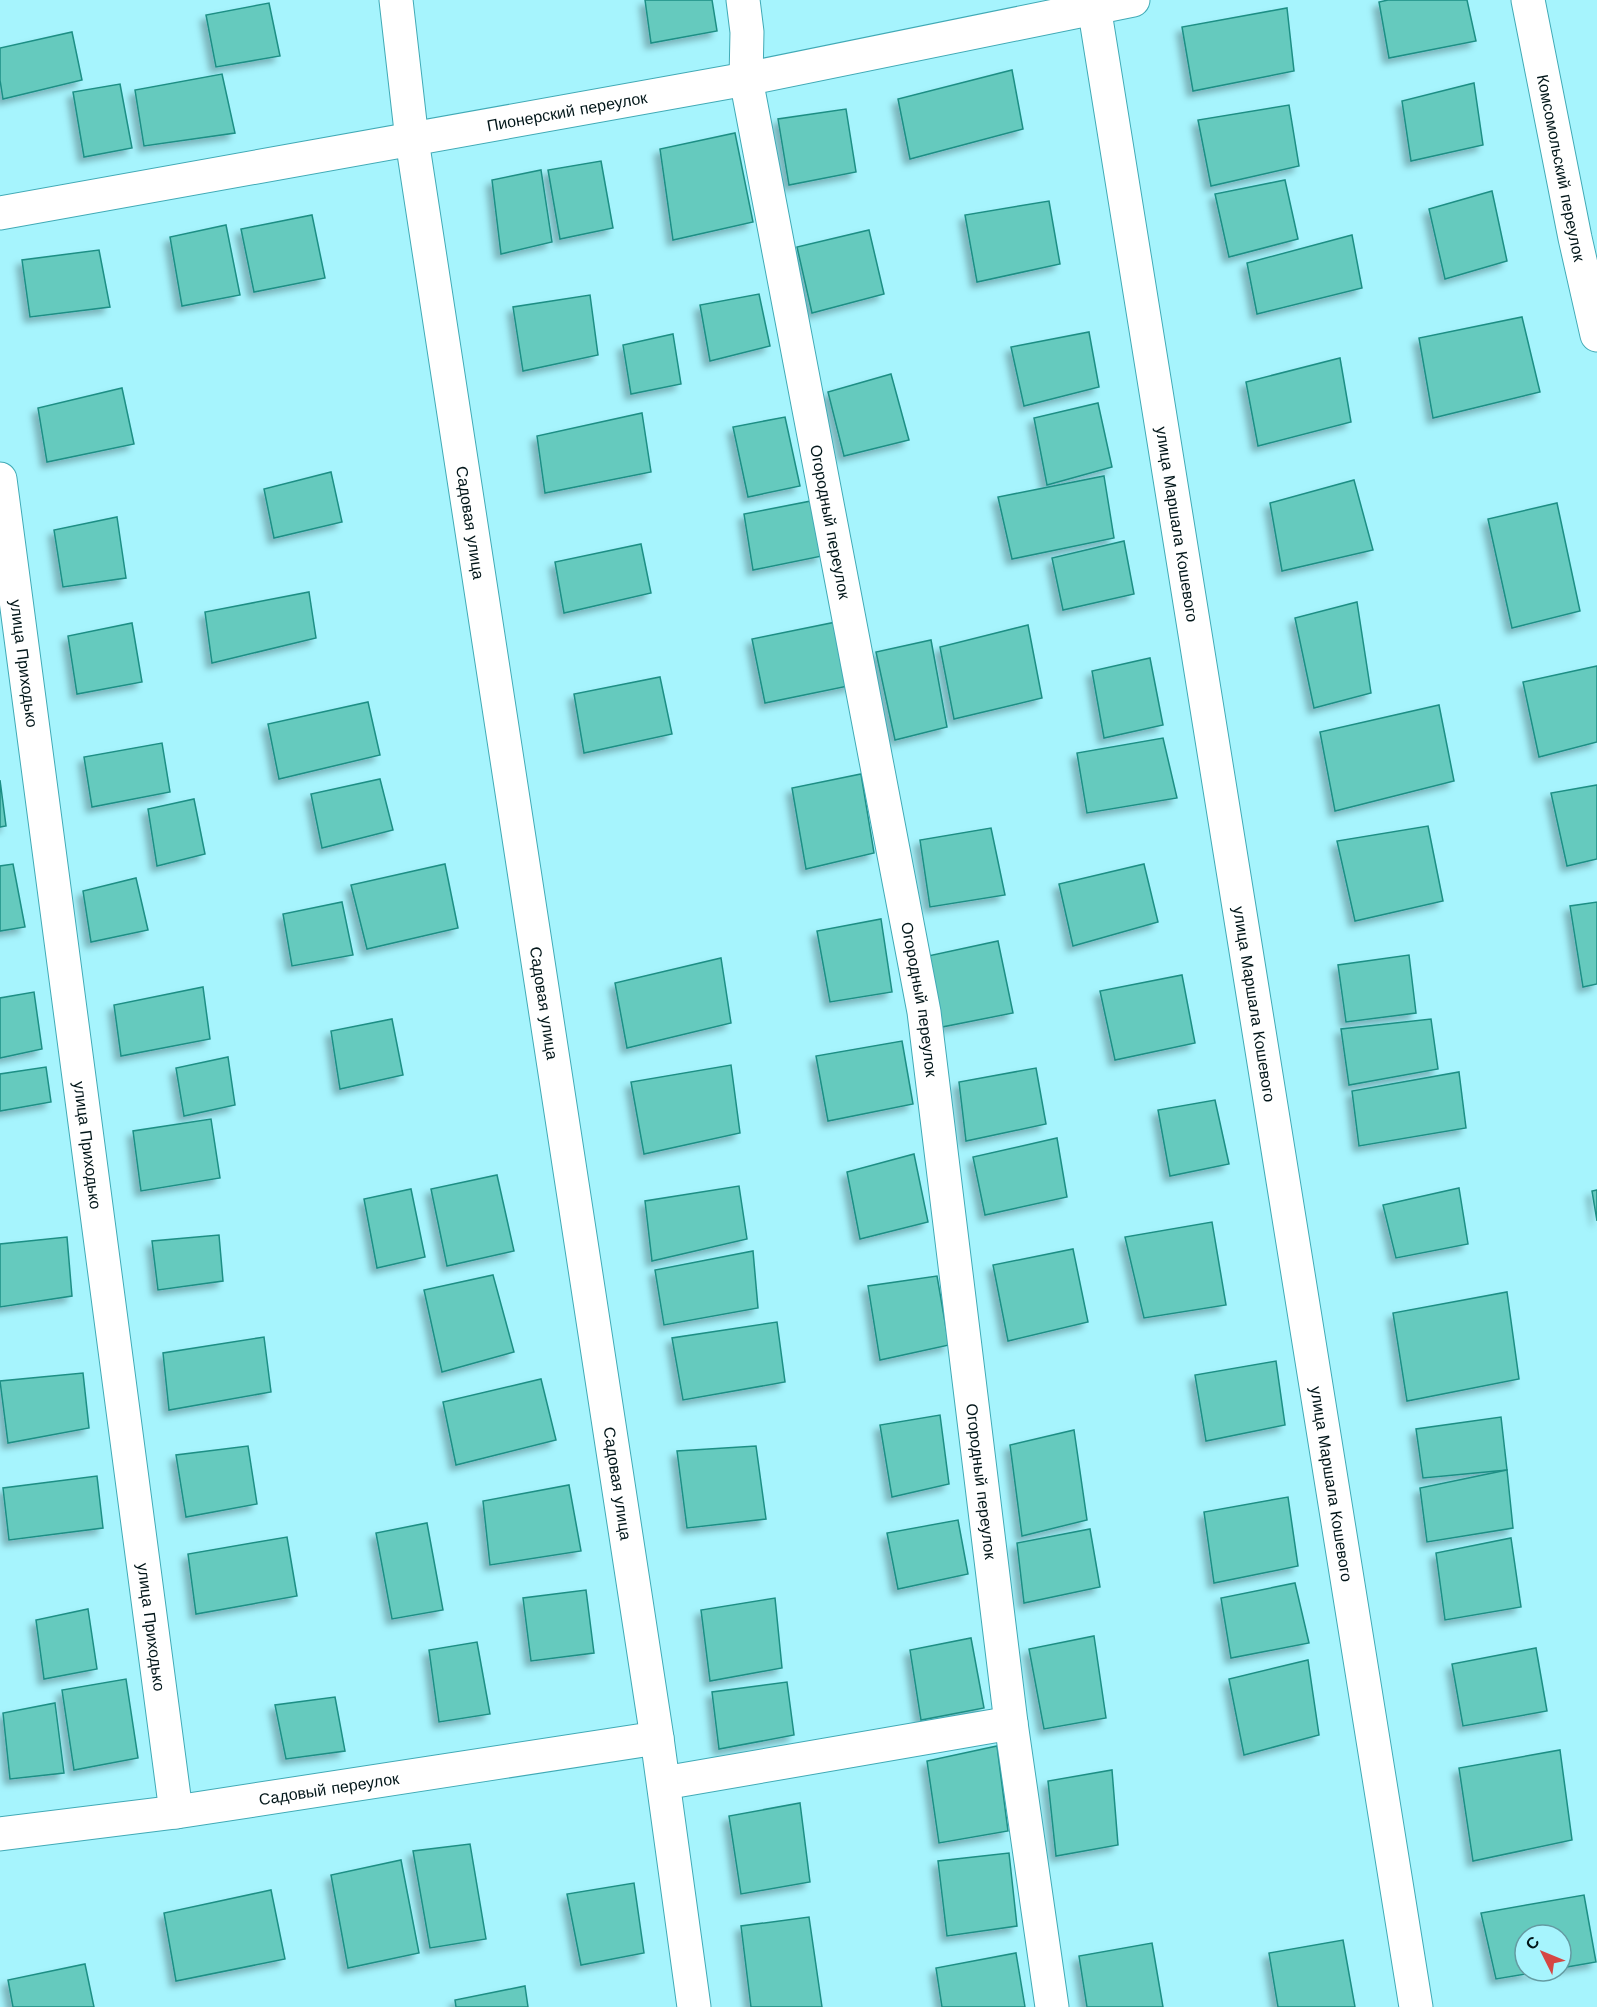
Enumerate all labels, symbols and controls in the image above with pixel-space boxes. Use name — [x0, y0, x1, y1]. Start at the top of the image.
street label: Комсомольский переулок — [1533, 73, 1590, 264]
street label: Пионерский переулок — [485, 87, 650, 135]
street label: улица Маршала Кошевого — [1152, 425, 1202, 624]
street label: Огородный переулок — [806, 443, 855, 601]
street label: Садовая улица — [453, 465, 489, 581]
street label: улица Приходько — [6, 598, 42, 729]
street label: улица Маршала Кошевого — [1229, 905, 1280, 1103]
street label: Огородный переулок — [898, 920, 941, 1079]
street label: Садовая улица — [526, 945, 562, 1061]
street label: улица Приходько — [70, 1080, 106, 1210]
street label: улица Маршала Кошевого — [1307, 1385, 1357, 1583]
street label: Огородный переулок — [962, 1403, 1001, 1561]
street label: Садовая улица — [600, 1425, 636, 1541]
street label: улица Приходько — [134, 1562, 169, 1692]
street label: Садовый переулок — [257, 1768, 401, 1809]
north arrow — [1513, 1923, 1573, 1983]
text: С — [1522, 1932, 1544, 1954]

